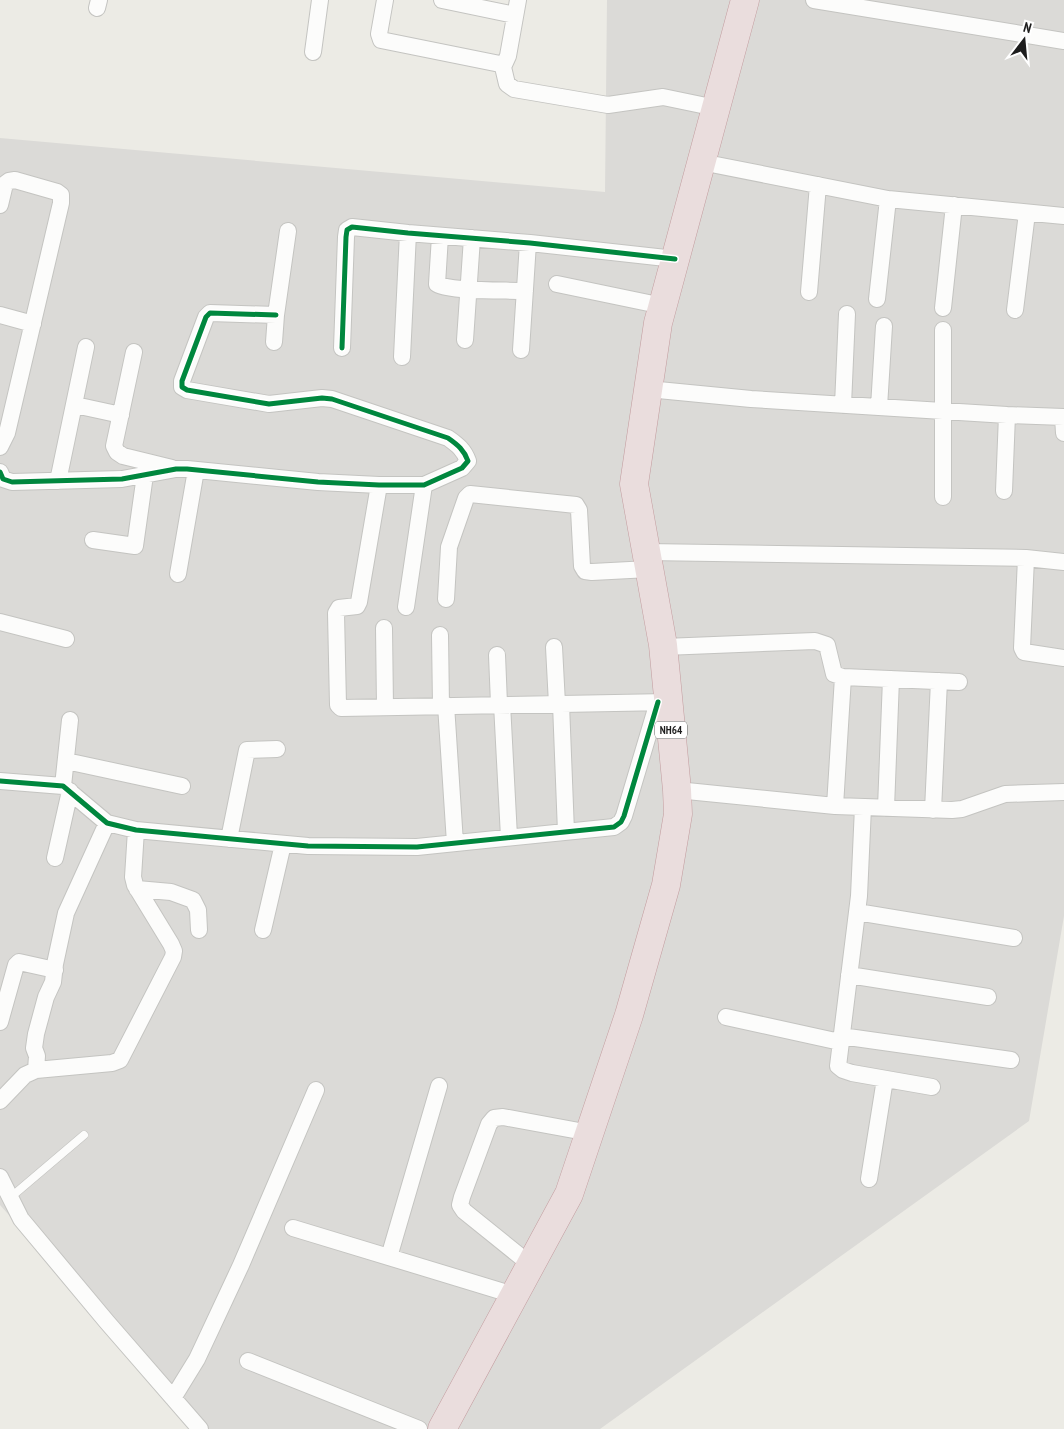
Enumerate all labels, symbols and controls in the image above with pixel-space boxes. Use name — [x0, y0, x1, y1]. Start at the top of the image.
north arrow — [999, 15, 1049, 65]
text: N — [1021, 18, 1034, 37]
road number: NH64 — [655, 722, 687, 738]

